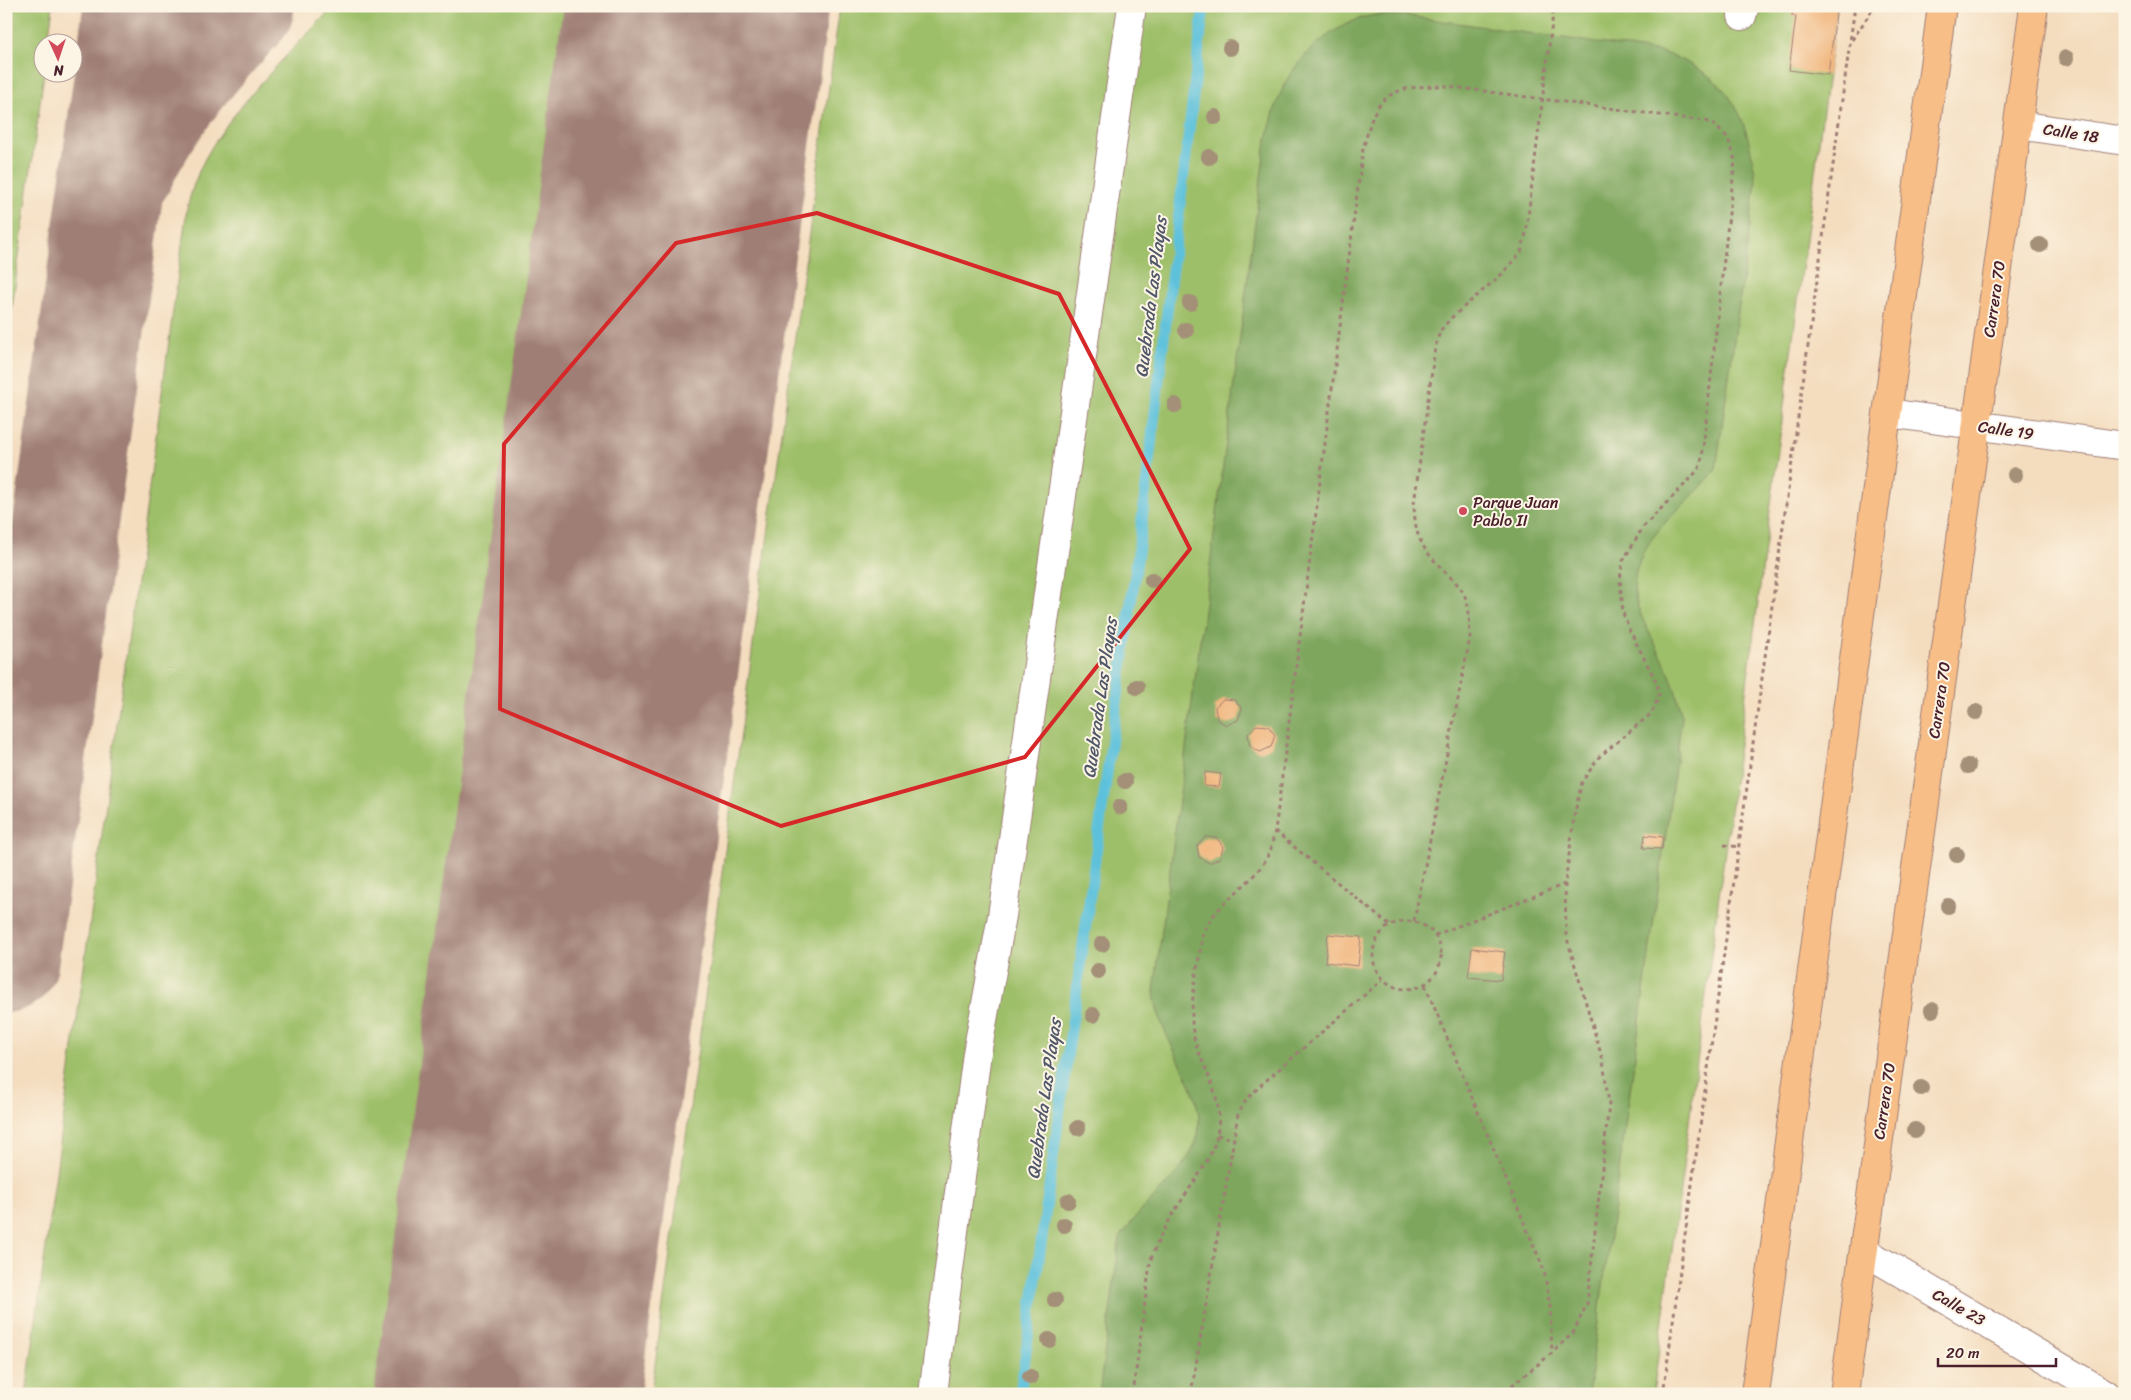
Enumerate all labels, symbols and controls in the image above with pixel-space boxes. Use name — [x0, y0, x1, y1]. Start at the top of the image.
north arrow — [32, 32, 82, 82]
text: N — [53, 58, 65, 83]
street label: Calle 18 — [2041, 114, 2101, 152]
water label: Quebrada Las Playas — [1125, 212, 1177, 379]
street label: Carrera 70 — [1974, 259, 2014, 339]
street label: Calle 19 — [1976, 412, 2036, 448]
place label: Parque Juan Pablo II — [1473, 488, 1559, 535]
marker: Parque Juan Pablo II — [1457, 505, 1469, 517]
water label: Quebrada Las Playas — [1073, 613, 1127, 780]
street label: Carrera 70 — [1919, 660, 1959, 740]
water label: Quebrada Las Playas — [1017, 1014, 1071, 1181]
street label: Carrera 70 — [1864, 1061, 1904, 1141]
street label: Calle 23 — [1927, 1280, 1991, 1334]
scale bar — [1938, 1335, 2056, 1367]
text: 20 m — [1946, 1340, 1980, 1366]

